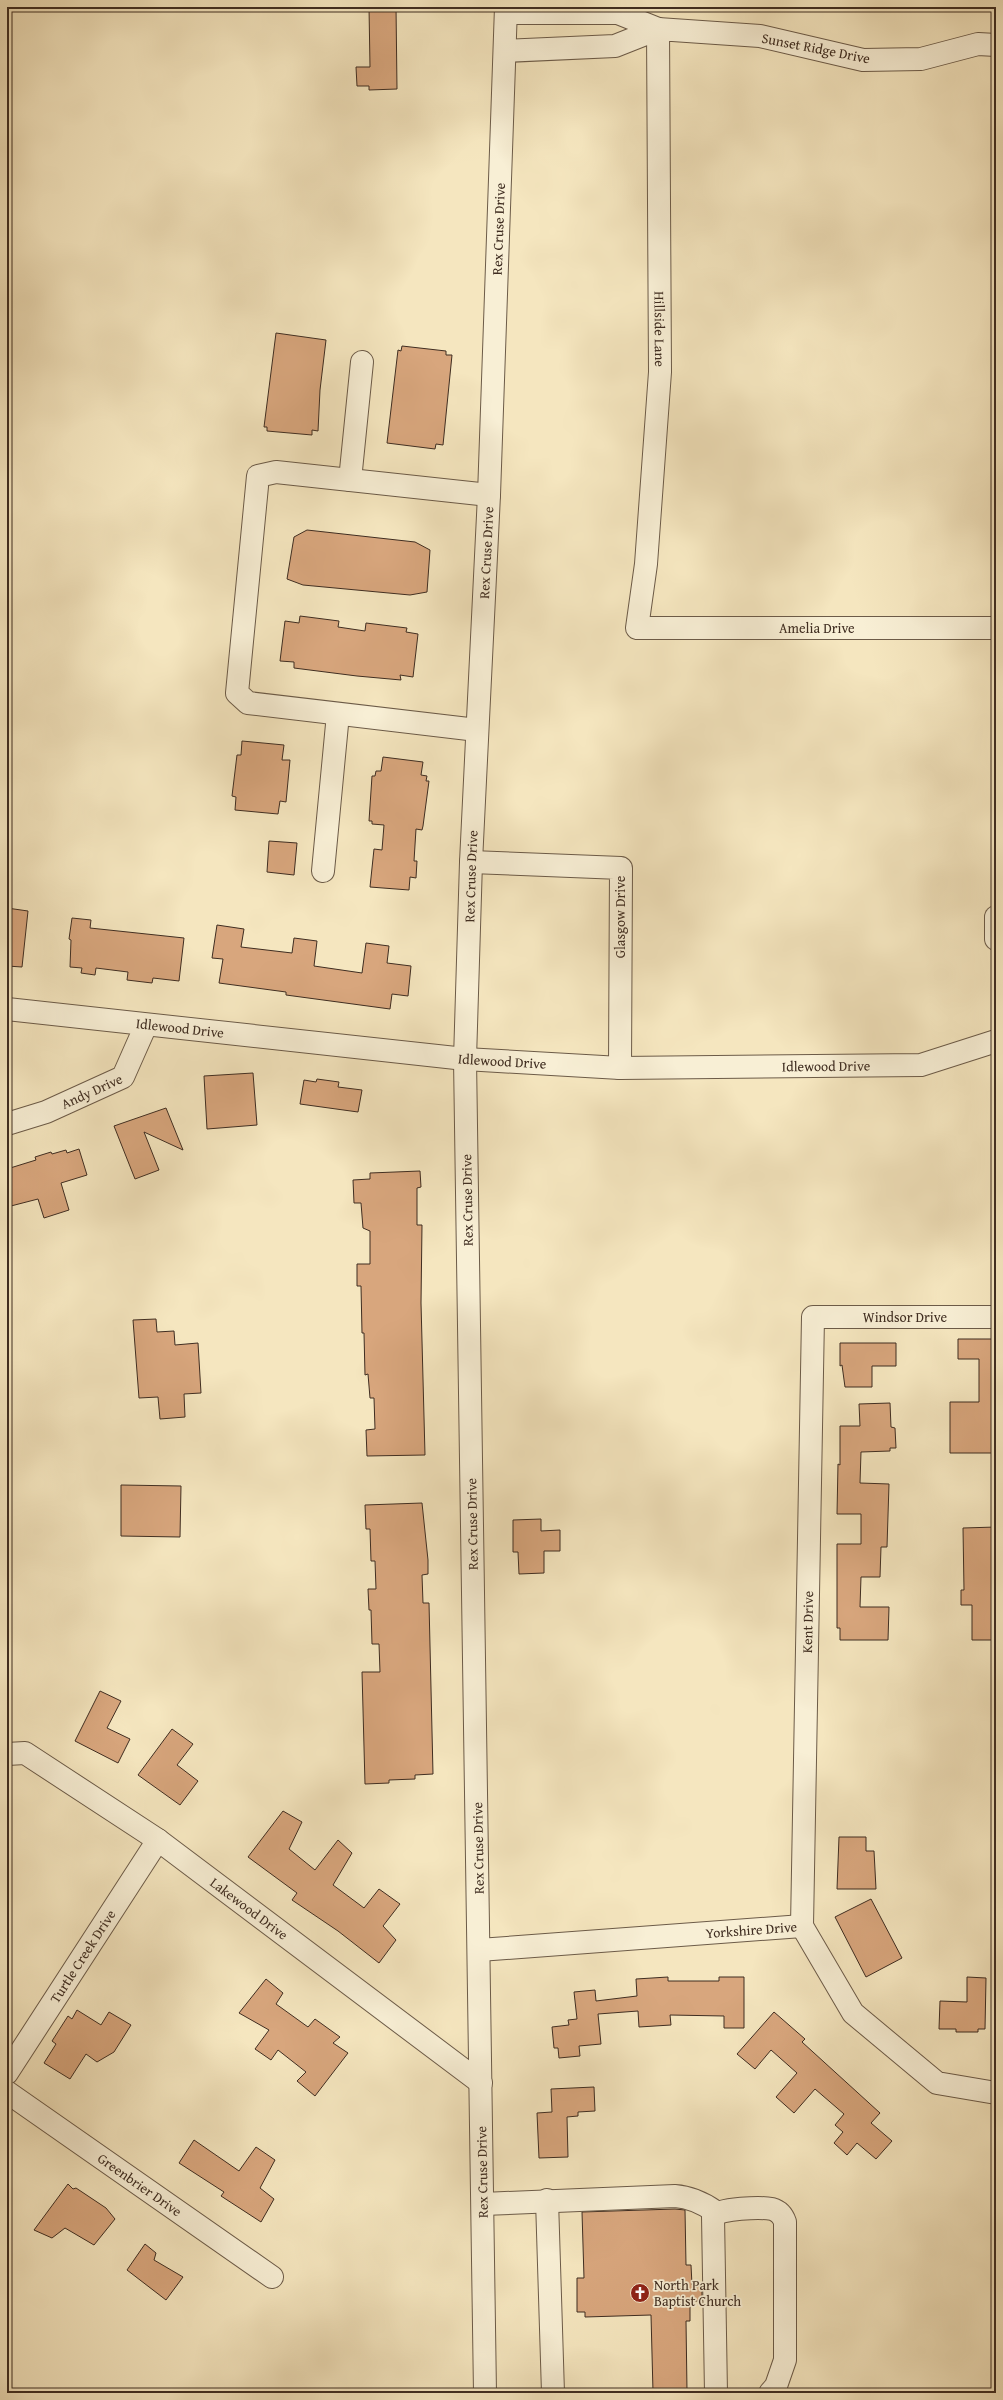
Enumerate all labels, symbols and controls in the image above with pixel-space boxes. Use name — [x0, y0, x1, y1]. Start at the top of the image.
street label: Sunset Ridge Drive — [760, 28, 872, 68]
street label: Rex Cruse Drive — [487, 182, 510, 275]
street label: Hillside Lane — [650, 291, 670, 367]
street label: Rex Cruse Drive — [474, 506, 498, 599]
street label: Amelia Drive — [779, 618, 855, 638]
street label: Rex Cruse Drive — [459, 829, 483, 923]
street label: Glasgow Drive — [610, 875, 630, 958]
street label: Idlewood Drive — [135, 1013, 225, 1043]
street label: Idlewood Drive — [457, 1048, 547, 1074]
street label: Idlewood Drive — [782, 1056, 871, 1076]
street label: Andy Drive — [58, 1068, 126, 1114]
street label: Rex Cruse Drive — [456, 1153, 478, 1246]
street label: Windsor Drive — [863, 1307, 947, 1327]
street label: Rex Cruse Drive — [461, 1477, 483, 1570]
street label: Kent Drive — [797, 1590, 818, 1653]
street label: Rex Cruse Drive — [467, 1801, 489, 1894]
street label: Lakewood Drive — [206, 1873, 293, 1945]
street label: Turtle Creek Drive — [45, 1905, 121, 2007]
street label: Yorkshire Drive — [705, 1916, 798, 1943]
street label: Rex Cruse Drive — [471, 2125, 493, 2218]
street label: Greenbrier Drive — [94, 2148, 186, 2221]
place label: North Park Baptist Church — [654, 2275, 741, 2311]
church icon: North Park Baptist Church — [629, 2282, 651, 2304]

